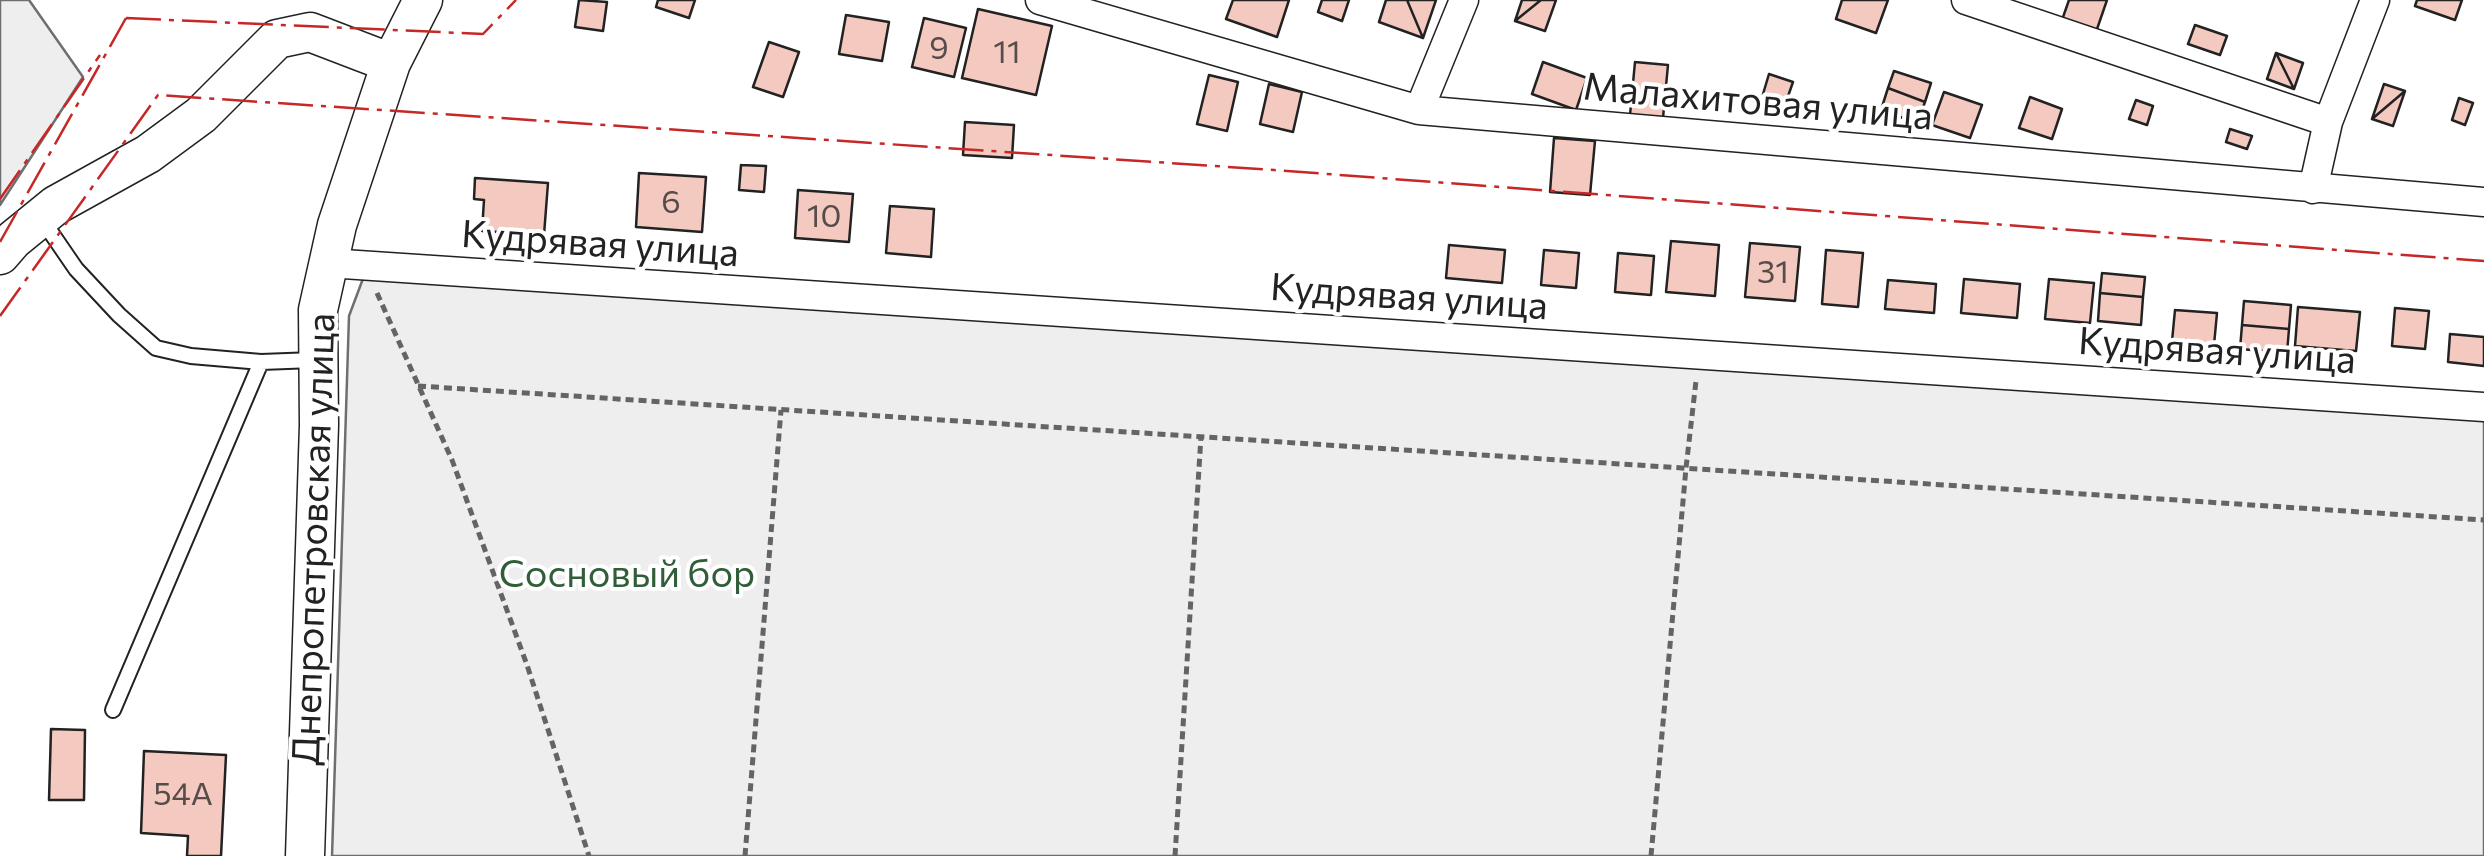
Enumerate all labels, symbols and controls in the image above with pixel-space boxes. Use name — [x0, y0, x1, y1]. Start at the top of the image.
house number: 9 — [929, 29, 949, 67]
house number: 11 — [993, 33, 1021, 71]
street label: Малахитовая улица — [1581, 64, 1935, 140]
house number: 6 — [661, 183, 681, 221]
house number: 10 — [807, 197, 841, 235]
street label: Кудрявая улица — [460, 212, 740, 276]
house number: 31 — [1757, 253, 1789, 291]
street label: Кудрявая улица — [1269, 265, 1549, 329]
street label: Днепропетровская улица — [283, 312, 345, 766]
street label: Кудрявая улица — [2077, 319, 2357, 383]
park label: Сосновый бор — [499, 551, 755, 597]
house number: 54А — [153, 775, 213, 813]

